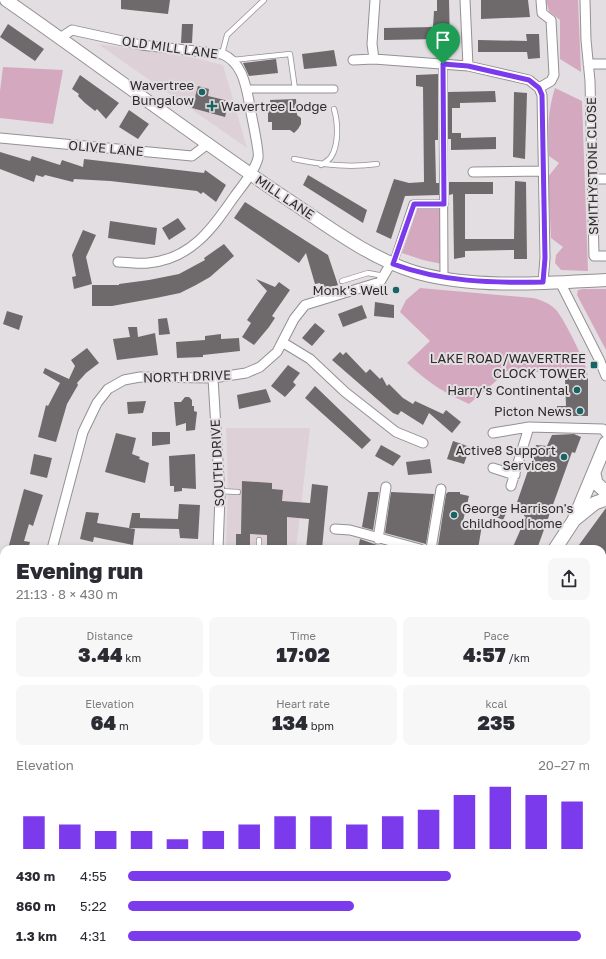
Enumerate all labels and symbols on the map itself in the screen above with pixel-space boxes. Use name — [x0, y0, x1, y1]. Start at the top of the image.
pin — [426, 23, 460, 64]
street label: OLD MILL LANE — [121, 32, 219, 62]
place label: Wavertree Bungalow — [130, 77, 194, 108]
marker: Wavertree Bungalow — [197, 87, 207, 97]
street label: SMITHYSTONE CLOSE — [583, 97, 601, 235]
place label: Wavertree Lodge — [221, 98, 327, 114]
marker: Wavertree Lodge — [206, 100, 218, 112]
street label: OLIVE LANE — [68, 137, 144, 159]
street label: MILL LANE — [252, 171, 318, 223]
place label: Monk's Well — [313, 282, 388, 298]
marker: Monk's Well — [391, 285, 401, 295]
place label: LAKE ROAD/WAVERTREE CLOCK TOWER — [430, 350, 586, 381]
marker: LAKE ROAD/WAVERTREE CLOCK TOWER — [589, 360, 599, 370]
street label: NORTH DRIVE — [143, 366, 231, 386]
place label: Harry's Continental — [447, 382, 569, 398]
marker: Harry's Continental — [572, 385, 582, 395]
place label: Picton News — [494, 403, 572, 419]
marker: Picton News — [575, 406, 585, 416]
street label: SOUTH DRIVE — [207, 419, 227, 507]
place label: Active8 Support Services — [455, 442, 556, 473]
marker: Active8 Support Services — [559, 452, 569, 462]
place label: George Harrison's childhood home — [462, 500, 573, 531]
marker: George Harrison's childhood home — [449, 510, 459, 520]

